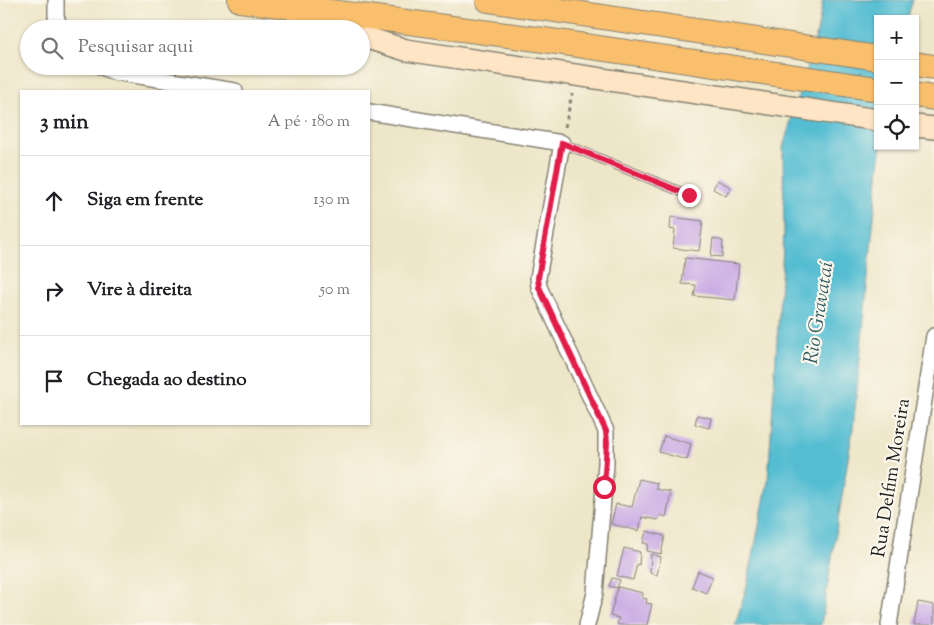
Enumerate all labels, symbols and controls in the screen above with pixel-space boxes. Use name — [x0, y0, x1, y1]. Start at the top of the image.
map controls — [874, 15, 919, 150]
button: + — [874, 15, 919, 60]
search box — [20, 20, 370, 75]
icon: search — [38, 34, 66, 62]
text: Pesquisar aqui — [78, 34, 193, 61]
button: − — [874, 60, 919, 105]
button: locate — [874, 105, 919, 150]
text: 3 min — [40, 108, 89, 138]
text: A pé · 180 m — [268, 111, 350, 134]
route end — [678, 184, 701, 207]
icon: ahead — [40, 187, 68, 215]
text: Siga em frente — [87, 187, 203, 214]
text: 130 m — [313, 189, 350, 212]
water label: Rio Gravataí — [798, 259, 843, 366]
icon: right — [40, 277, 68, 305]
text: Vire à direita — [87, 277, 192, 304]
text: 50 m — [319, 279, 350, 302]
icon: arrive — [40, 367, 68, 395]
text: Chegada ao destino — [87, 367, 247, 394]
street label: Rua Delfim Moreira — [866, 396, 918, 560]
route start — [593, 476, 616, 499]

